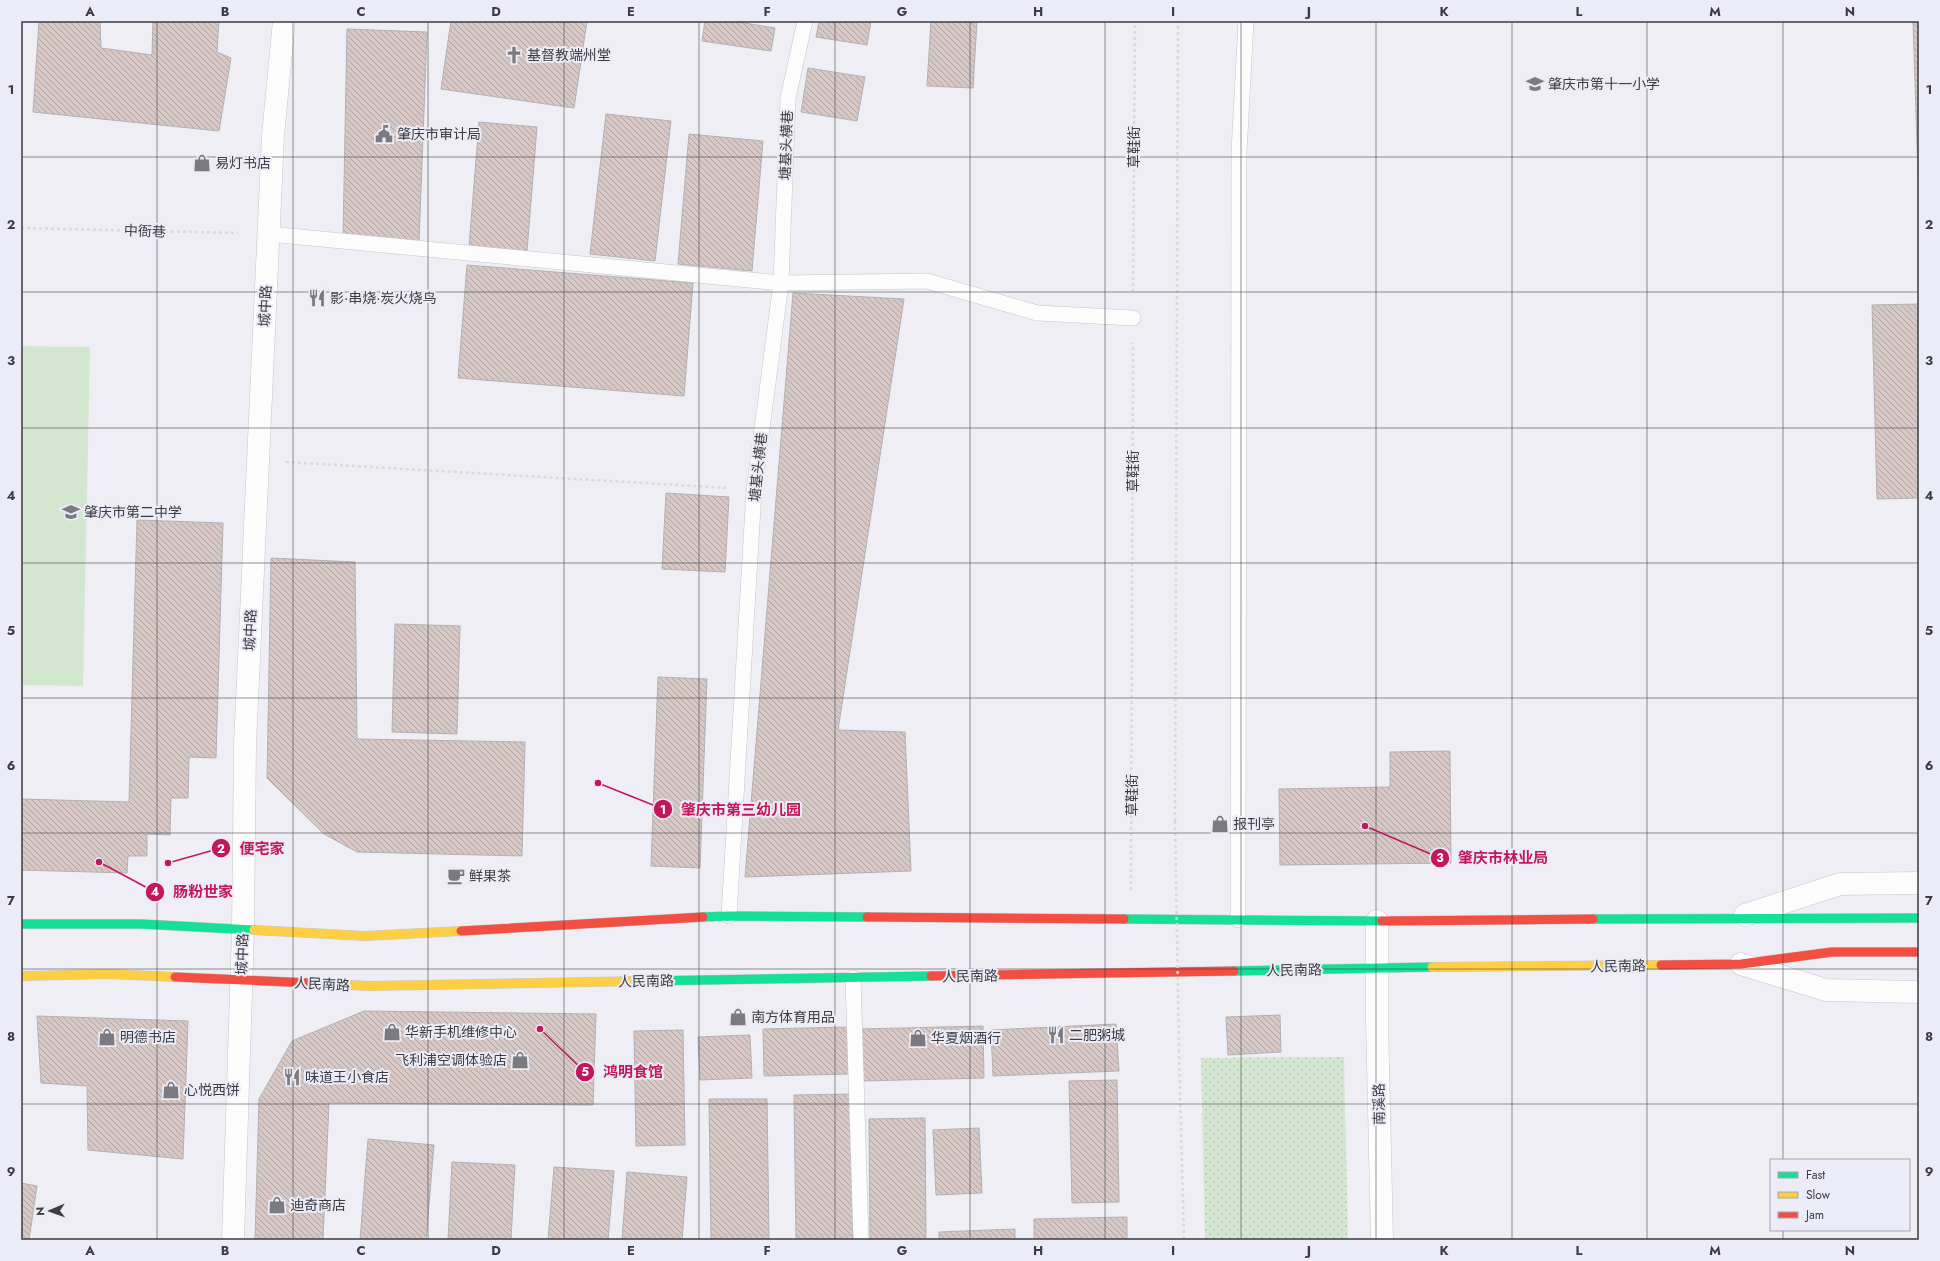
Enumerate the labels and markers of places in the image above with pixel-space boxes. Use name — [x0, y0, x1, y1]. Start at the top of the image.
church icon: 基督教端州堂 — [504, 45, 524, 65]
place label: 基督教端州堂 — [527, 45, 611, 65]
school or university icon: 肇庆市第十一小学 — [1525, 74, 1545, 94]
place label: 肇庆市第十一小学 — [1548, 74, 1660, 94]
public building icon: 肇庆市审计局 — [374, 124, 394, 144]
place label: 肇庆市审计局 — [397, 124, 481, 144]
shop icon: 易灯书店 — [192, 153, 212, 173]
place label: 易灯书店 — [215, 153, 271, 173]
restaurant icon: 影·串烧·炭火烧鸟 — [307, 288, 327, 308]
place label: 影·串烧·炭火烧鸟 — [330, 288, 436, 308]
school or university icon: 肇庆市第二中学 — [61, 502, 81, 522]
place label: 肇庆市第二中学 — [84, 502, 182, 522]
callout: 肇庆市第三幼儿园 — [653, 796, 809, 823]
shop icon: 报刊亭 — [1210, 814, 1230, 834]
place label: 报刊亭 — [1233, 814, 1275, 834]
callout: 便宅家 — [211, 835, 292, 862]
callout: 肇庆市林业局 — [1430, 845, 1556, 872]
cafe icon: 鲜果茶 — [446, 866, 466, 886]
place label: 鲜果茶 — [469, 866, 511, 886]
callout: 肠粉世家 — [145, 878, 241, 905]
shop icon: 南方体育用品 — [728, 1007, 748, 1027]
place label: 南方体育用品 — [751, 1007, 835, 1027]
shop icon: 华新手机维修中心 — [382, 1022, 402, 1042]
place label: 华新手机维修中心 — [405, 1022, 517, 1042]
restaurant icon: 二肥粥城 — [1046, 1025, 1066, 1045]
place label: 二肥粥城 — [1069, 1025, 1125, 1045]
shop icon: 明德书店 — [97, 1027, 117, 1047]
place label: 明德书店 — [120, 1027, 176, 1047]
shop icon: 华夏烟酒行 — [908, 1028, 928, 1048]
place label: 华夏烟酒行 — [931, 1028, 1001, 1048]
place label: 飞利浦空调体验店 — [395, 1050, 507, 1070]
shop icon: 飞利浦空调体验店 — [510, 1050, 530, 1070]
callout: 鸿明食馆 — [575, 1059, 671, 1086]
restaurant icon: 味道王小食店 — [282, 1067, 302, 1087]
place label: 味道王小食店 — [305, 1067, 389, 1087]
shop icon: 心悦西饼 — [161, 1080, 181, 1100]
place label: 心悦西饼 — [184, 1080, 240, 1100]
shop icon: 迪奇商店 — [267, 1195, 287, 1215]
place label: 迪奇商店 — [290, 1195, 346, 1215]

